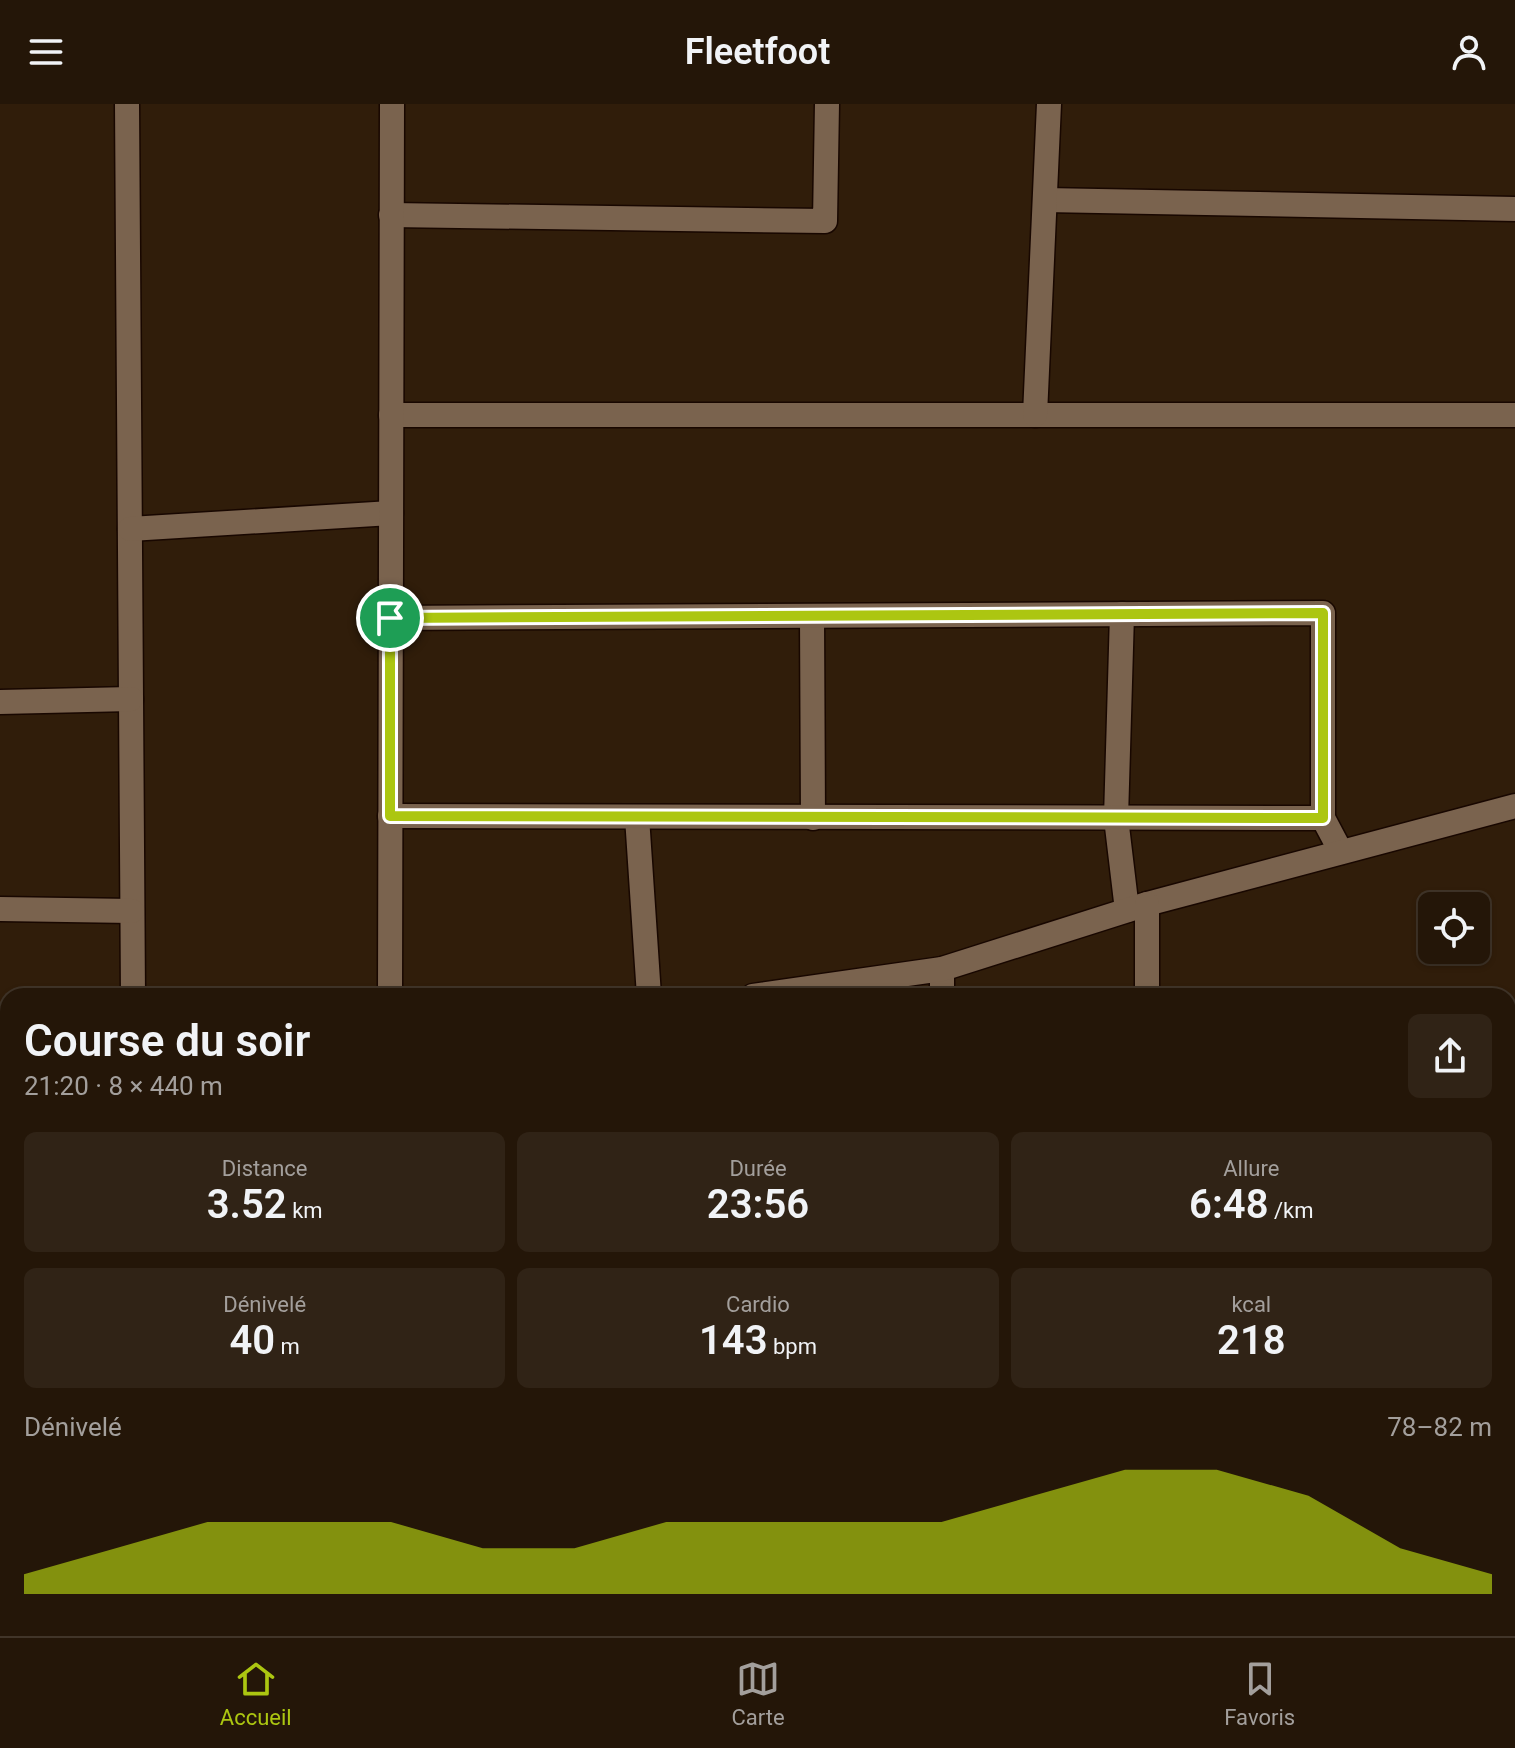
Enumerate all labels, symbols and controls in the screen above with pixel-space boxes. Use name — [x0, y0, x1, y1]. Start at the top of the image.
icon: menu — [24, 30, 68, 74]
icon: person — [1447, 30, 1491, 74]
text: Fleetfoot — [685, 31, 830, 73]
pin — [356, 584, 424, 652]
icon: arrive — [368, 596, 412, 640]
map controls — [1418, 892, 1490, 964]
button: locate — [1418, 892, 1490, 964]
button: share — [1408, 1014, 1492, 1098]
text: Course du soir — [24, 1015, 310, 1067]
text: 21:20 · 8 × 440 m — [24, 1071, 223, 1101]
text: Distance — [222, 1156, 307, 1181]
text: Durée — [729, 1156, 787, 1181]
text: Allure — [1223, 1156, 1279, 1181]
text: 3.52 — [207, 1181, 287, 1228]
text: 23:56 — [707, 1181, 809, 1228]
text: 6:48 — [1189, 1181, 1269, 1228]
text: km — [287, 1198, 323, 1223]
text: /km — [1269, 1198, 1314, 1223]
text: Dénivelé — [223, 1292, 306, 1317]
text: Cardio — [726, 1292, 790, 1317]
text: kcal — [1231, 1292, 1271, 1317]
text: 40 — [229, 1317, 275, 1364]
text: 143 — [699, 1317, 768, 1364]
text: 218 — [1217, 1317, 1286, 1364]
text: m — [275, 1334, 300, 1359]
text: bpm — [768, 1334, 817, 1359]
text: Dénivelé — [24, 1412, 122, 1442]
text: 78–82 m — [1387, 1412, 1492, 1442]
tab: Accueil — [220, 1657, 292, 1730]
tab: Carte — [731, 1657, 785, 1730]
tab: Favoris — [1224, 1657, 1295, 1730]

